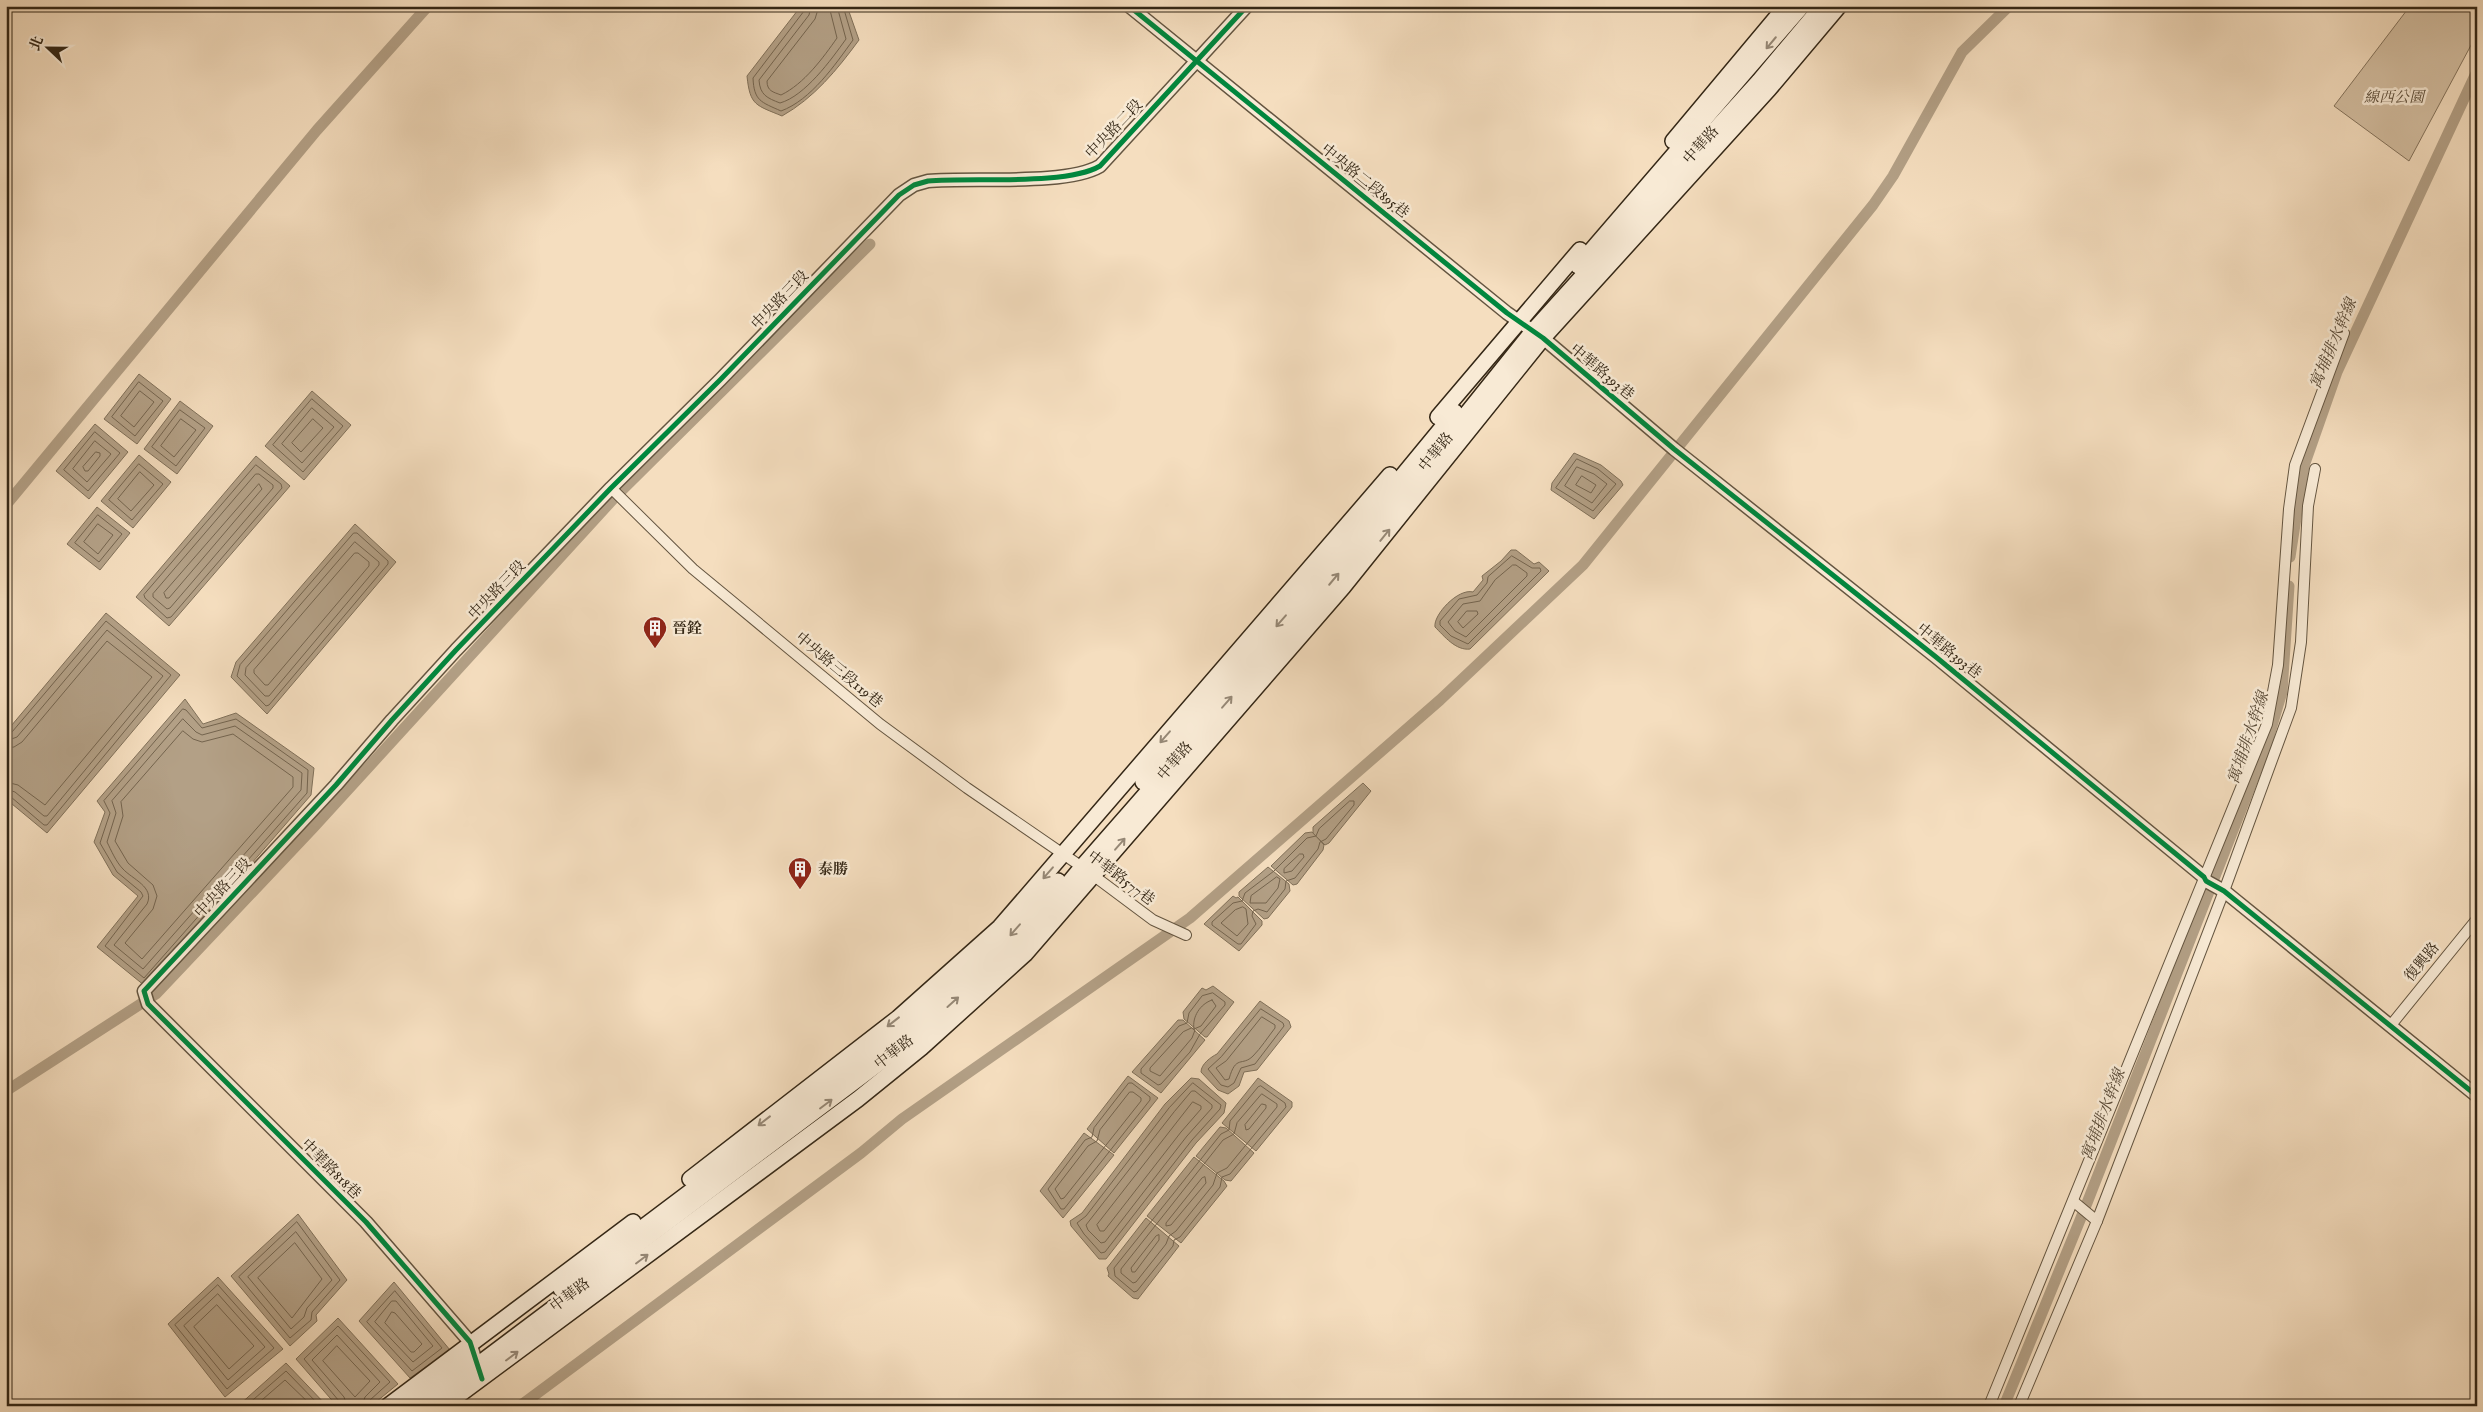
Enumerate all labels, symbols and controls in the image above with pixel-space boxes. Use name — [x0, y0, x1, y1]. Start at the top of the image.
north arrow — [22, 22, 72, 72]
text: 北 — [26, 34, 48, 53]
one-way arrow — [1765, 37, 1777, 50]
park label: 線西公園 — [2364, 88, 2426, 107]
street label: 中央路二段 — [1081, 95, 1147, 163]
street label: 中華路 — [1679, 122, 1723, 168]
street label: 中央路二段895巷 — [1317, 140, 1413, 222]
street label: 中央路三段 — [747, 266, 813, 334]
water label: 寓埔排水幹線 — [2306, 294, 2363, 392]
street label: 中華路393巷 — [1566, 340, 1638, 404]
street label: 中華路 — [1414, 429, 1458, 475]
one-way arrow — [1379, 529, 1390, 542]
street label: 中央路三段 — [464, 556, 530, 624]
one-way arrow — [1328, 573, 1339, 586]
one-way arrow — [1276, 614, 1287, 627]
building icon: 晉銓 — [642, 615, 668, 649]
place label: 晉銓 — [672, 619, 702, 638]
street label: 中華路393巷 — [1913, 619, 1985, 683]
street label: 中央路三段119巷 — [792, 628, 886, 712]
water label: 寓埔排水幹線 — [2224, 687, 2275, 787]
one-way arrow — [1221, 695, 1233, 708]
one-way arrow — [1160, 730, 1171, 743]
street label: 中華路 — [1153, 738, 1197, 784]
one-way arrow — [1114, 838, 1125, 851]
street label: 中華路577巷 — [1084, 847, 1158, 909]
street label: 中央路三段 — [190, 854, 256, 922]
building icon: 泰勝 — [787, 856, 813, 890]
place label: 泰勝 — [818, 860, 848, 879]
one-way arrow — [1042, 867, 1054, 880]
one-way arrow — [1009, 923, 1021, 936]
street label: 復興路 — [2400, 939, 2444, 985]
one-way arrow — [946, 997, 959, 1008]
one-way arrow — [887, 1016, 900, 1027]
street label: 中華路 — [870, 1031, 918, 1073]
water label: 寓埔排水幹線 — [2077, 1065, 2131, 1163]
one-way arrow — [819, 1099, 833, 1109]
one-way arrow — [758, 1116, 771, 1127]
street label: 中華路818巷 — [297, 1135, 365, 1203]
one-way arrow — [635, 1254, 649, 1264]
street label: 中華路 — [546, 1274, 594, 1316]
one-way arrow — [505, 1351, 519, 1361]

